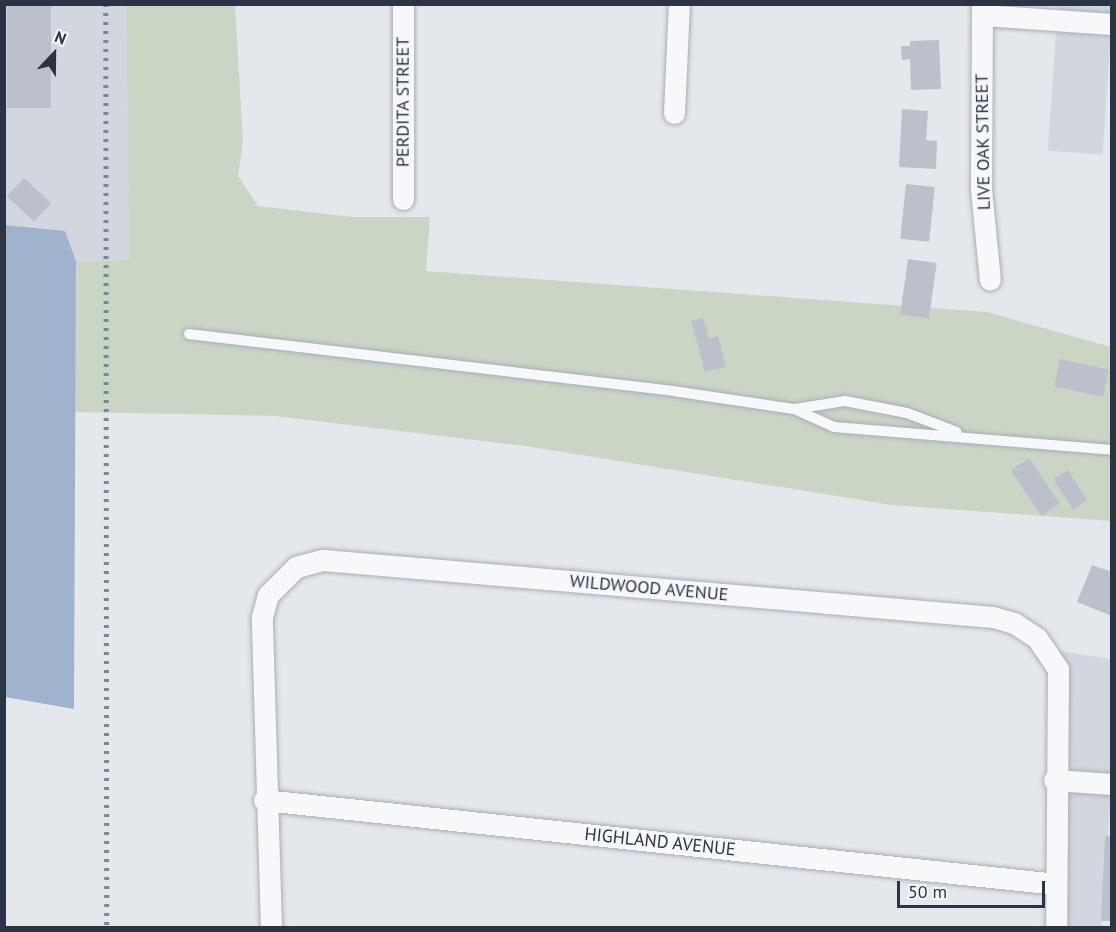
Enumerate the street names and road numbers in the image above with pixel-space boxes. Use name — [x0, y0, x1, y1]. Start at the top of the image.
street label: PERDITA STREET — [392, 36, 414, 168]
street label: LIVE OAK STREET — [971, 73, 995, 211]
street label: WILDWOOD AVENUE — [569, 570, 729, 606]
street label: HIGHLAND AVENUE — [583, 823, 737, 861]

